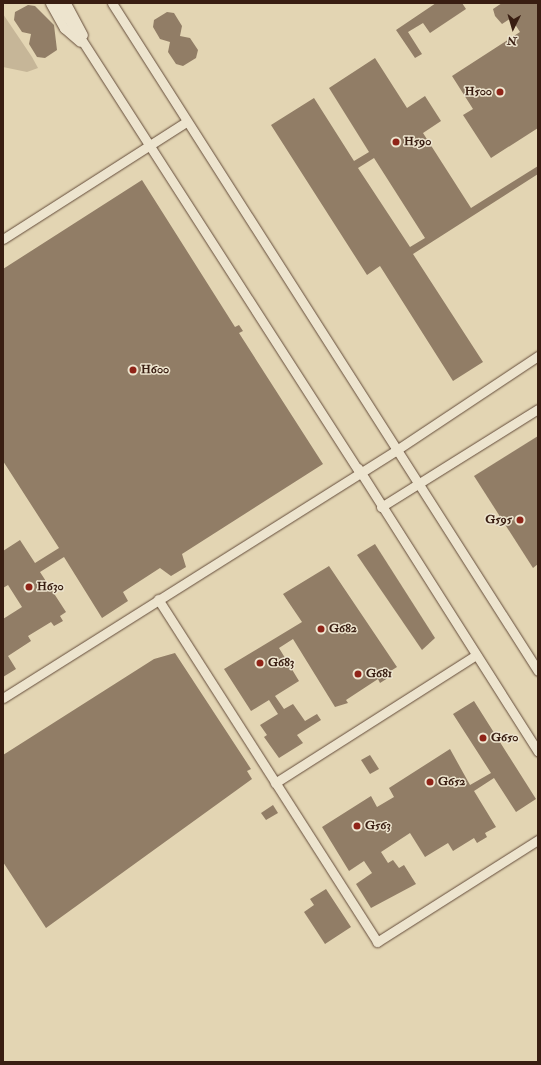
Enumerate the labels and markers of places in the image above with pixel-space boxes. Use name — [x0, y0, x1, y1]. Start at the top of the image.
place label: H500 — [465, 85, 492, 99]
marker: H500 — [495, 87, 505, 97]
place label: H590 — [404, 135, 431, 149]
marker: H590 — [391, 137, 401, 147]
place label: H600 — [141, 363, 169, 377]
marker: H600 — [128, 365, 138, 375]
place label: G595 — [485, 513, 512, 527]
marker: G595 — [515, 515, 525, 525]
place label: H630 — [37, 580, 64, 594]
marker: H630 — [24, 582, 34, 592]
place label: G682 — [329, 622, 357, 636]
marker: G682 — [316, 624, 326, 634]
place label: G683 — [268, 656, 294, 670]
marker: G683 — [255, 658, 265, 668]
place label: G681 — [366, 667, 392, 681]
marker: G681 — [353, 669, 363, 679]
place label: G650 — [491, 731, 518, 745]
marker: G650 — [478, 733, 488, 743]
place label: G652 — [438, 775, 465, 789]
marker: G652 — [425, 777, 435, 787]
place label: G563 — [365, 819, 391, 833]
marker: G563 — [352, 821, 362, 831]

